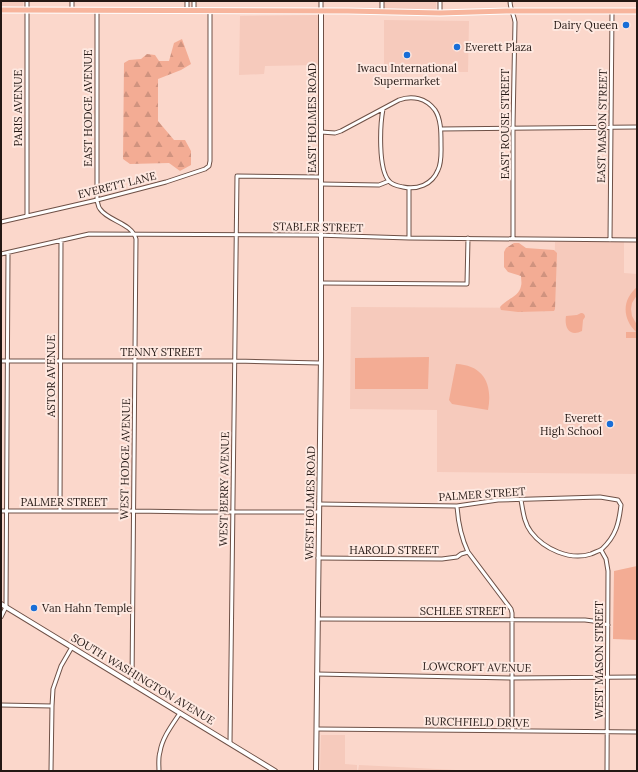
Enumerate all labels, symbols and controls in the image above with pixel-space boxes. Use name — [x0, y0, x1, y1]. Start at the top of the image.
place label: Dairy Queen — [554, 18, 618, 32]
marker: Dairy Queen — [621, 20, 631, 30]
place label: Everett Plaza — [465, 40, 532, 54]
marker: Everett Plaza — [452, 42, 462, 52]
street label: EAST HODGE AVENUE — [81, 49, 95, 167]
marker: Iwacu International Supermarket — [402, 50, 412, 60]
place label: Iwacu International Supermarket — [357, 61, 457, 88]
street label: EAST HOLMES ROAD — [305, 63, 319, 173]
street label: PARIS AVENUE — [11, 69, 25, 146]
street label: EAST ROUSE STREET — [498, 69, 512, 179]
street label: EAST MASON STREET — [594, 69, 610, 183]
street label: EVERETT LANE — [76, 168, 158, 201]
street label: STABLER STREET — [273, 219, 363, 235]
street label: ASTOR AVENUE — [44, 335, 58, 418]
street label: TENNY STREET — [120, 345, 202, 359]
street label: WEST HODGE AVENUE — [117, 398, 133, 520]
place label: Everett High School — [540, 411, 603, 438]
marker: Everett High School — [605, 419, 615, 429]
street label: WEST BERRY AVENUE — [216, 431, 232, 547]
street label: WEST HOLMES ROAD — [302, 446, 318, 560]
street label: PALMER STREET — [438, 484, 526, 504]
street label: PALMER STREET — [20, 495, 108, 509]
street label: HAROLD STREET — [349, 543, 439, 557]
place label: Van Hahn Temple — [41, 601, 132, 615]
street label: WEST MASON STREET — [592, 601, 606, 719]
marker: Van Hahn Temple — [29, 603, 39, 613]
street label: SCHLEE STREET — [420, 604, 506, 618]
street label: SOUTH WASHINGTON AVENUE — [69, 630, 218, 728]
street label: LOWCROFT AVENUE — [423, 659, 532, 675]
street label: BURCHFIELD DRIVE — [424, 714, 530, 730]

